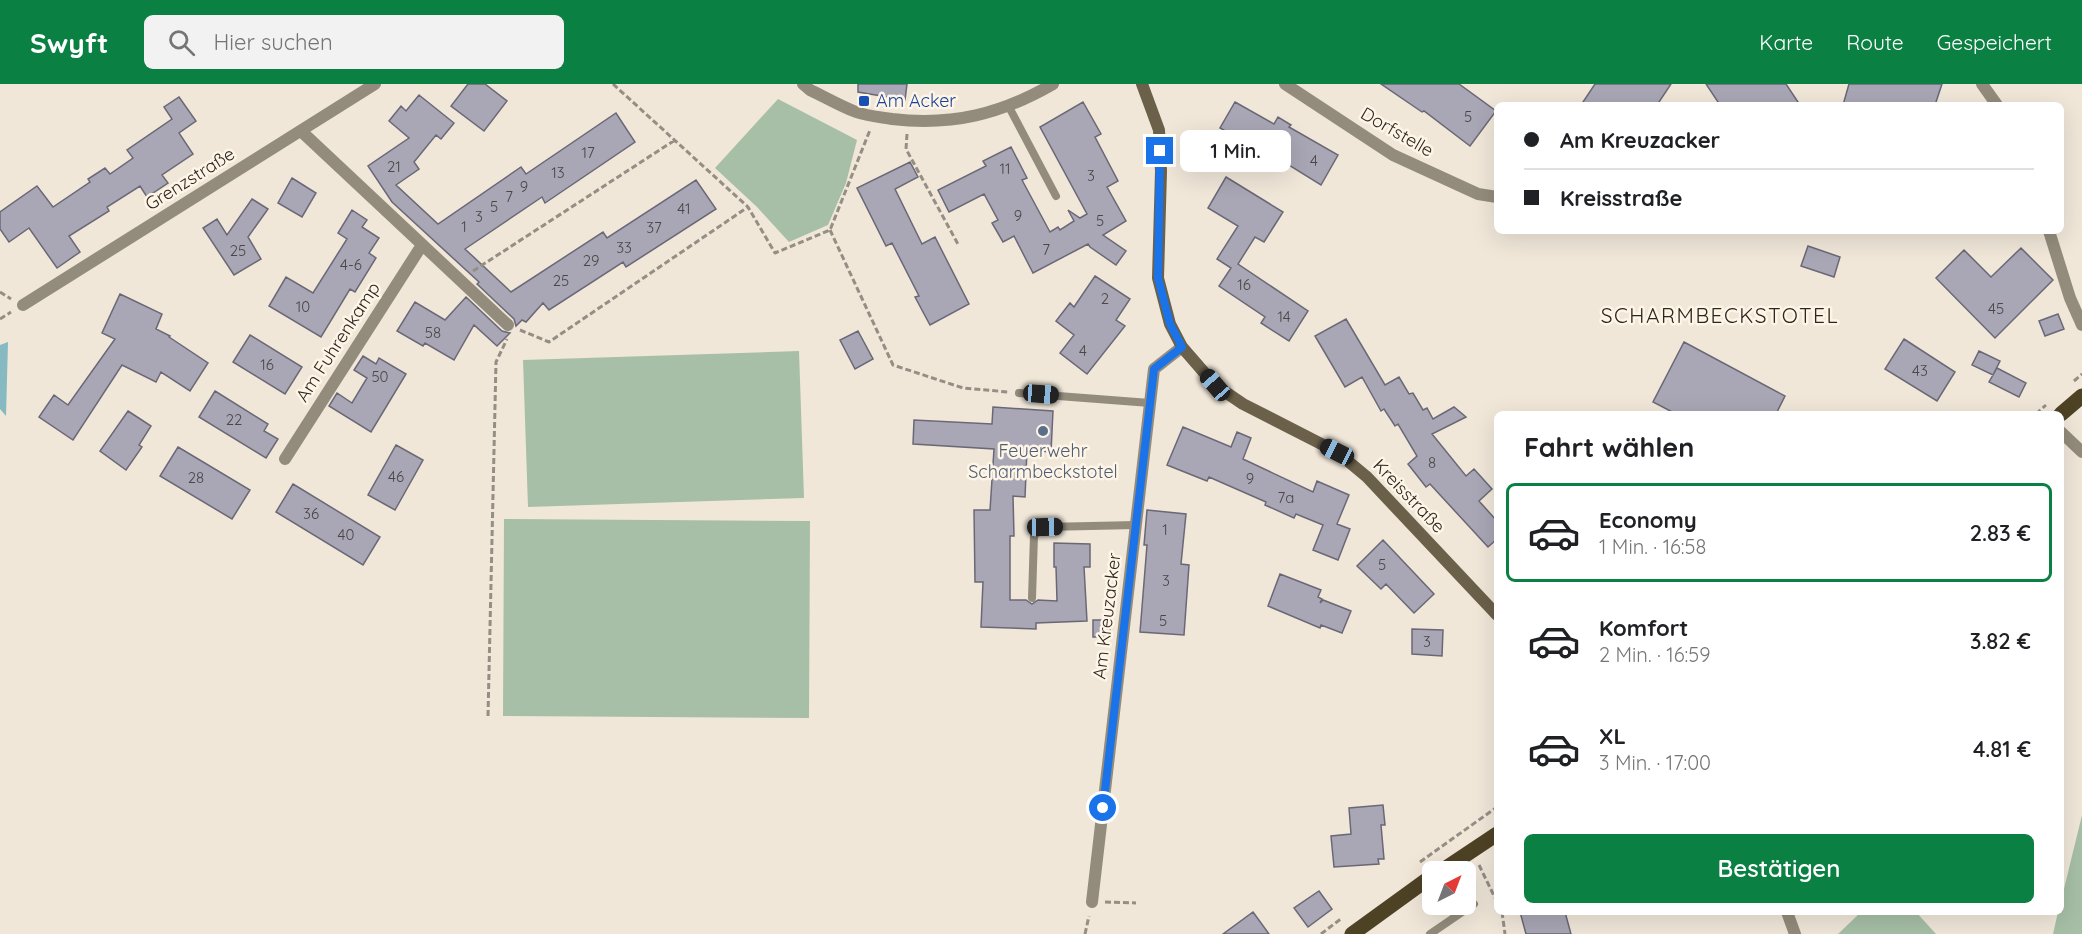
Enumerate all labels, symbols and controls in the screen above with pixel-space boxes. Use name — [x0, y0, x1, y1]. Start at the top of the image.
search box — [144, 15, 564, 69]
text: Swyft — [30, 25, 108, 60]
icon: search — [165, 26, 198, 59]
text: Hier suchen — [213, 28, 333, 56]
text: Karte — [1759, 29, 1813, 55]
text: Route — [1846, 29, 1904, 55]
text: Gespeichert — [1937, 29, 2052, 55]
place label: Am Acker — [876, 89, 956, 112]
marker: Am Acker — [857, 94, 871, 108]
street label: Dorfstelle — [1357, 102, 1438, 162]
house number: 5 — [1464, 107, 1472, 126]
text: Am Kreuzacker — [1560, 126, 1720, 154]
callout: 1 Min. — [1181, 130, 1292, 172]
route end — [1146, 137, 1173, 164]
text: 1 Min. — [1210, 138, 1261, 163]
street label: Grenzstraße — [141, 142, 239, 215]
house number: 17 — [581, 143, 595, 162]
house number: 4 — [1310, 151, 1318, 170]
house number: 21 — [387, 157, 401, 176]
house number: 11 — [999, 159, 1011, 178]
house number: 13 — [551, 163, 565, 182]
house number: 3 — [1087, 166, 1095, 185]
house number: 9 — [520, 177, 528, 196]
text: Kreisstraße — [1560, 184, 1682, 212]
house number: 7 — [505, 187, 513, 206]
house number: 5 — [490, 197, 498, 216]
house number: 41 — [677, 199, 691, 218]
house number: 9 — [1014, 206, 1022, 225]
house number: 3 — [475, 207, 483, 226]
house number: 5 — [1096, 211, 1104, 230]
house number: 1 — [461, 217, 467, 236]
house number: 37 — [646, 218, 662, 237]
house number: 33 — [616, 238, 632, 257]
house number: 7 — [1042, 240, 1050, 259]
house number: 25 — [230, 241, 246, 260]
house number: 29 — [583, 251, 599, 270]
house number: 4-6 — [340, 255, 362, 274]
house number: 25 — [553, 271, 569, 290]
house number: 16 — [1237, 275, 1251, 294]
street label: Am Fuhrenkamp — [290, 277, 385, 406]
house number: 2 — [1101, 289, 1109, 308]
house number: 10 — [296, 297, 310, 316]
house number: 45 — [1988, 299, 2004, 318]
district label: SCHARMBECKSTOTEL — [1601, 302, 1839, 328]
house number: 14 — [1277, 307, 1291, 326]
house number: 58 — [425, 323, 441, 342]
house number: 4 — [1079, 341, 1087, 360]
house number: 16 — [260, 355, 274, 374]
house number: 43 — [1912, 361, 1928, 380]
car — [1196, 366, 1234, 404]
house number: 50 — [371, 367, 389, 386]
car — [1022, 384, 1060, 404]
house number: 22 — [226, 410, 242, 429]
marker: Feuerwehr Scharmbeckstotel — [1036, 424, 1050, 438]
text: Fahrt wählen — [1524, 430, 1694, 464]
car — [1317, 436, 1357, 468]
place label: Feuerwehr Scharmbeckstotel — [968, 439, 1118, 483]
house number: 8 — [1428, 453, 1436, 472]
street label: Kreisstraße — [1368, 454, 1450, 538]
house number: 46 — [388, 467, 404, 486]
house number: 28 — [188, 468, 204, 487]
house number: 9 — [1246, 469, 1254, 488]
house number: 7a — [1278, 488, 1294, 507]
house number: 36 — [303, 504, 319, 523]
icon: car — [1527, 506, 1581, 560]
text: Economy — [1599, 506, 1697, 534]
car — [1027, 518, 1063, 536]
text: 2.83 € — [1970, 519, 2031, 547]
house number: 1 — [1162, 520, 1168, 539]
house number: 40 — [338, 525, 354, 544]
text: 1 Min. · 16:58 — [1599, 534, 1706, 559]
street label: Am Kreuzacker — [1087, 551, 1126, 680]
house number: 5 — [1378, 555, 1386, 574]
house number: 3 — [1162, 571, 1170, 590]
house number: 5 — [1159, 611, 1167, 630]
icon: car — [1527, 614, 1581, 668]
text: Komfort — [1599, 614, 1688, 642]
text: 3.82 € — [1970, 627, 2031, 655]
house number: 3 — [1423, 632, 1431, 651]
text: 2 Min. · 16:59 — [1599, 642, 1710, 667]
icon: car — [1527, 722, 1581, 776]
text: XL — [1599, 722, 1626, 750]
text: 4.81 € — [1973, 735, 2031, 763]
text: 3 Min. · 17:00 — [1599, 750, 1711, 775]
route start — [1089, 794, 1116, 821]
button: Bestätigen — [1524, 834, 2034, 903]
north arrow — [1422, 861, 1476, 915]
map controls — [1422, 861, 1476, 915]

